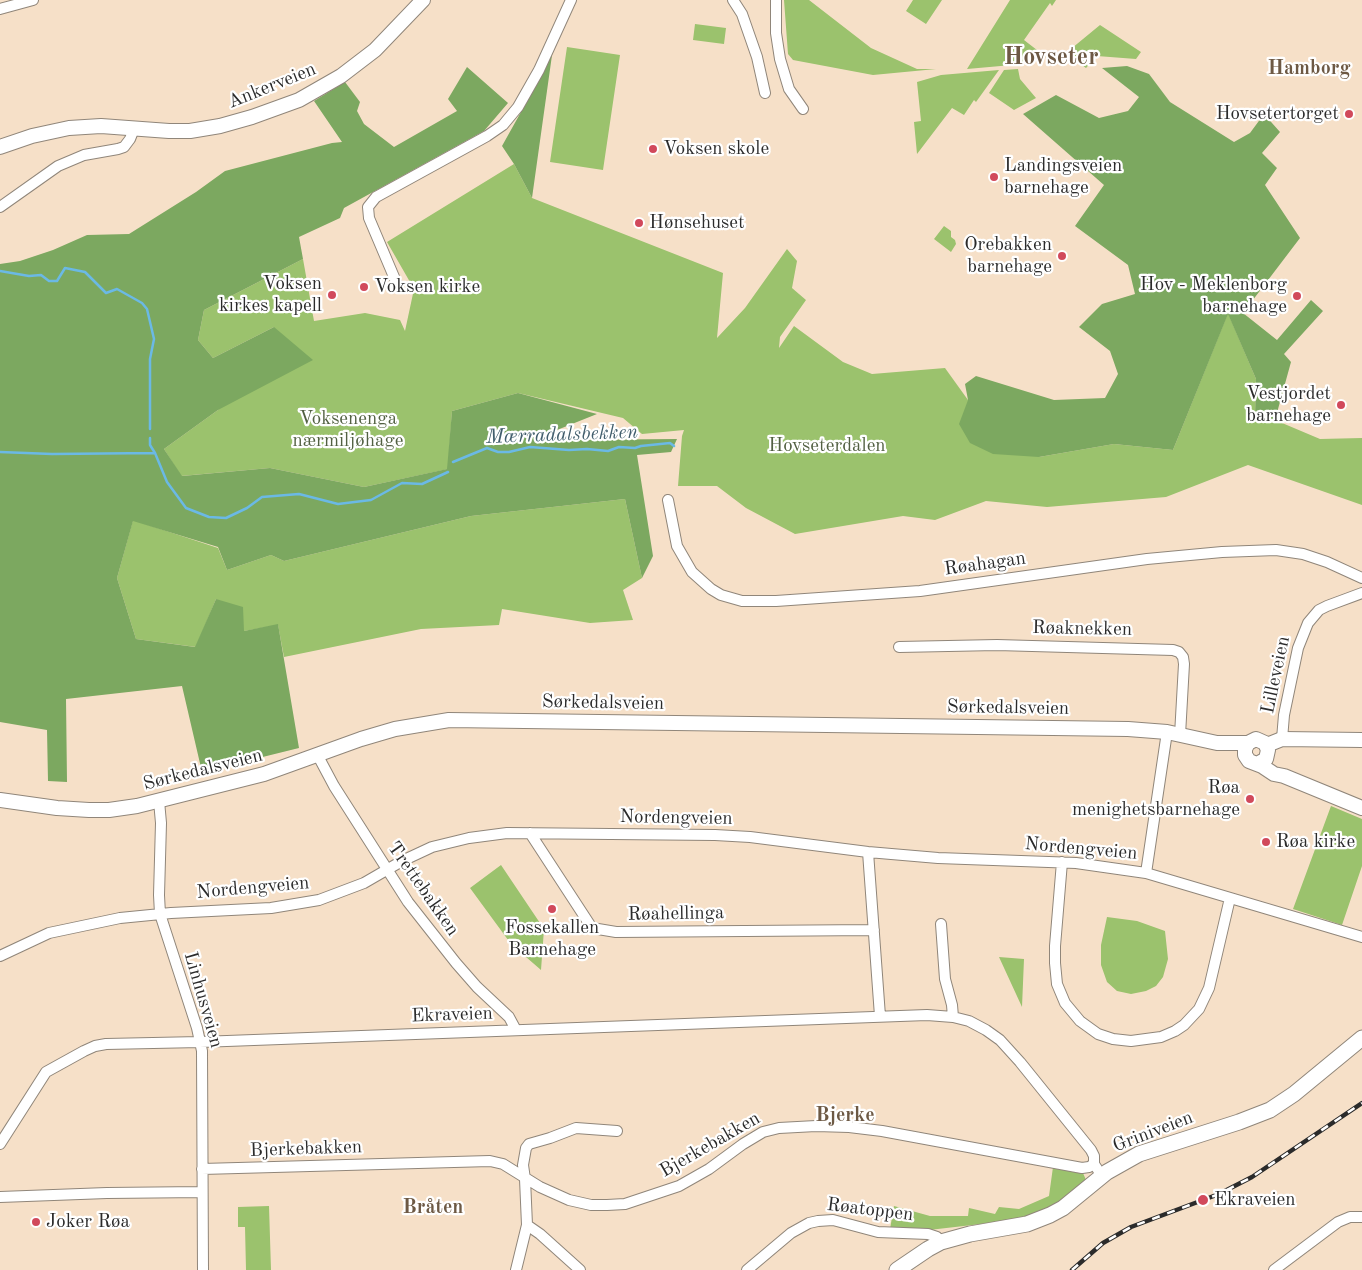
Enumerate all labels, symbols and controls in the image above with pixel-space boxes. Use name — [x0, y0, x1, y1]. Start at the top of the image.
district label: Hovseter — [1003, 44, 1099, 72]
district label: Hamborg — [1267, 57, 1351, 81]
street label: Ankerveien — [225, 58, 319, 114]
place label: Hovsetertorget — [1216, 103, 1339, 125]
marker: Hovsetertorget — [1343, 108, 1355, 120]
place label: Voksen skole — [663, 138, 769, 160]
marker: Voksen skole — [647, 143, 659, 155]
place label: Landingsveien barnehage — [1004, 155, 1122, 199]
marker: Landingsveien barnehage — [988, 171, 1000, 183]
place label: Hønsehuset — [649, 212, 745, 234]
marker: Hønsehuset — [633, 217, 645, 229]
place label: Orebakken barnehage — [964, 234, 1052, 278]
marker: Orebakken barnehage — [1056, 250, 1068, 262]
place label: Voksen kirkes kapell — [219, 273, 322, 317]
place label: Hov - Meklenborg barnehage — [1140, 274, 1287, 318]
place label: Voksen kirke — [374, 276, 480, 298]
marker: Voksen kirke — [358, 281, 370, 293]
marker: Voksen kirkes kapell — [326, 289, 338, 301]
marker: Hov - Meklenborg barnehage — [1291, 290, 1303, 302]
place label: Vestjordet barnehage — [1246, 383, 1331, 427]
marker: Vestjordet barnehage — [1335, 399, 1347, 411]
park label: Voksenenga nærmiljøhage — [293, 408, 403, 452]
water label: Mærradalsbekken — [486, 420, 638, 450]
park label: Hovseterdalen — [768, 435, 886, 457]
street label: Røahagan — [943, 547, 1027, 581]
street label: Røaknekken — [1032, 617, 1132, 641]
street label: Lilleveien — [1257, 634, 1295, 716]
street label: Sørkedalsveien — [542, 691, 664, 715]
street label: Sørkedalsveien — [947, 696, 1069, 720]
street label: Sørkedalsveien — [141, 744, 265, 796]
place label: Røa menighetsbarnehage — [1072, 777, 1240, 821]
marker: Røa menighetsbarnehage — [1244, 793, 1256, 805]
street label: Nordengveien — [619, 806, 733, 830]
place label: Røa kirke — [1276, 831, 1355, 853]
street label: Nordengveien — [1024, 833, 1138, 865]
marker: Røa kirke — [1260, 836, 1272, 848]
street label: Trettebakken — [382, 837, 464, 941]
street label: Nordengveien — [196, 872, 310, 904]
street label: Røahellinga — [627, 902, 725, 926]
marker: Fossekallen Barnehage — [546, 903, 558, 915]
place label: Fossekallen Barnehage — [505, 917, 599, 961]
street label: Linhusveien — [178, 949, 228, 1051]
street label: Ekraveien — [411, 1002, 493, 1028]
district label: Bjerke — [815, 1104, 875, 1128]
street label: Griniveien — [1110, 1106, 1196, 1158]
street label: Bjerkebakken — [656, 1107, 764, 1183]
street label: Bjerkebakken — [250, 1136, 362, 1162]
place label: Ekraveien — [1214, 1189, 1296, 1211]
street label: Røatoppen — [825, 1193, 915, 1227]
marker: Ekraveien — [1196, 1193, 1210, 1207]
district label: Bråten — [403, 1196, 463, 1220]
place label: Joker Røa — [46, 1211, 130, 1233]
marker: Joker Røa — [30, 1216, 42, 1228]

